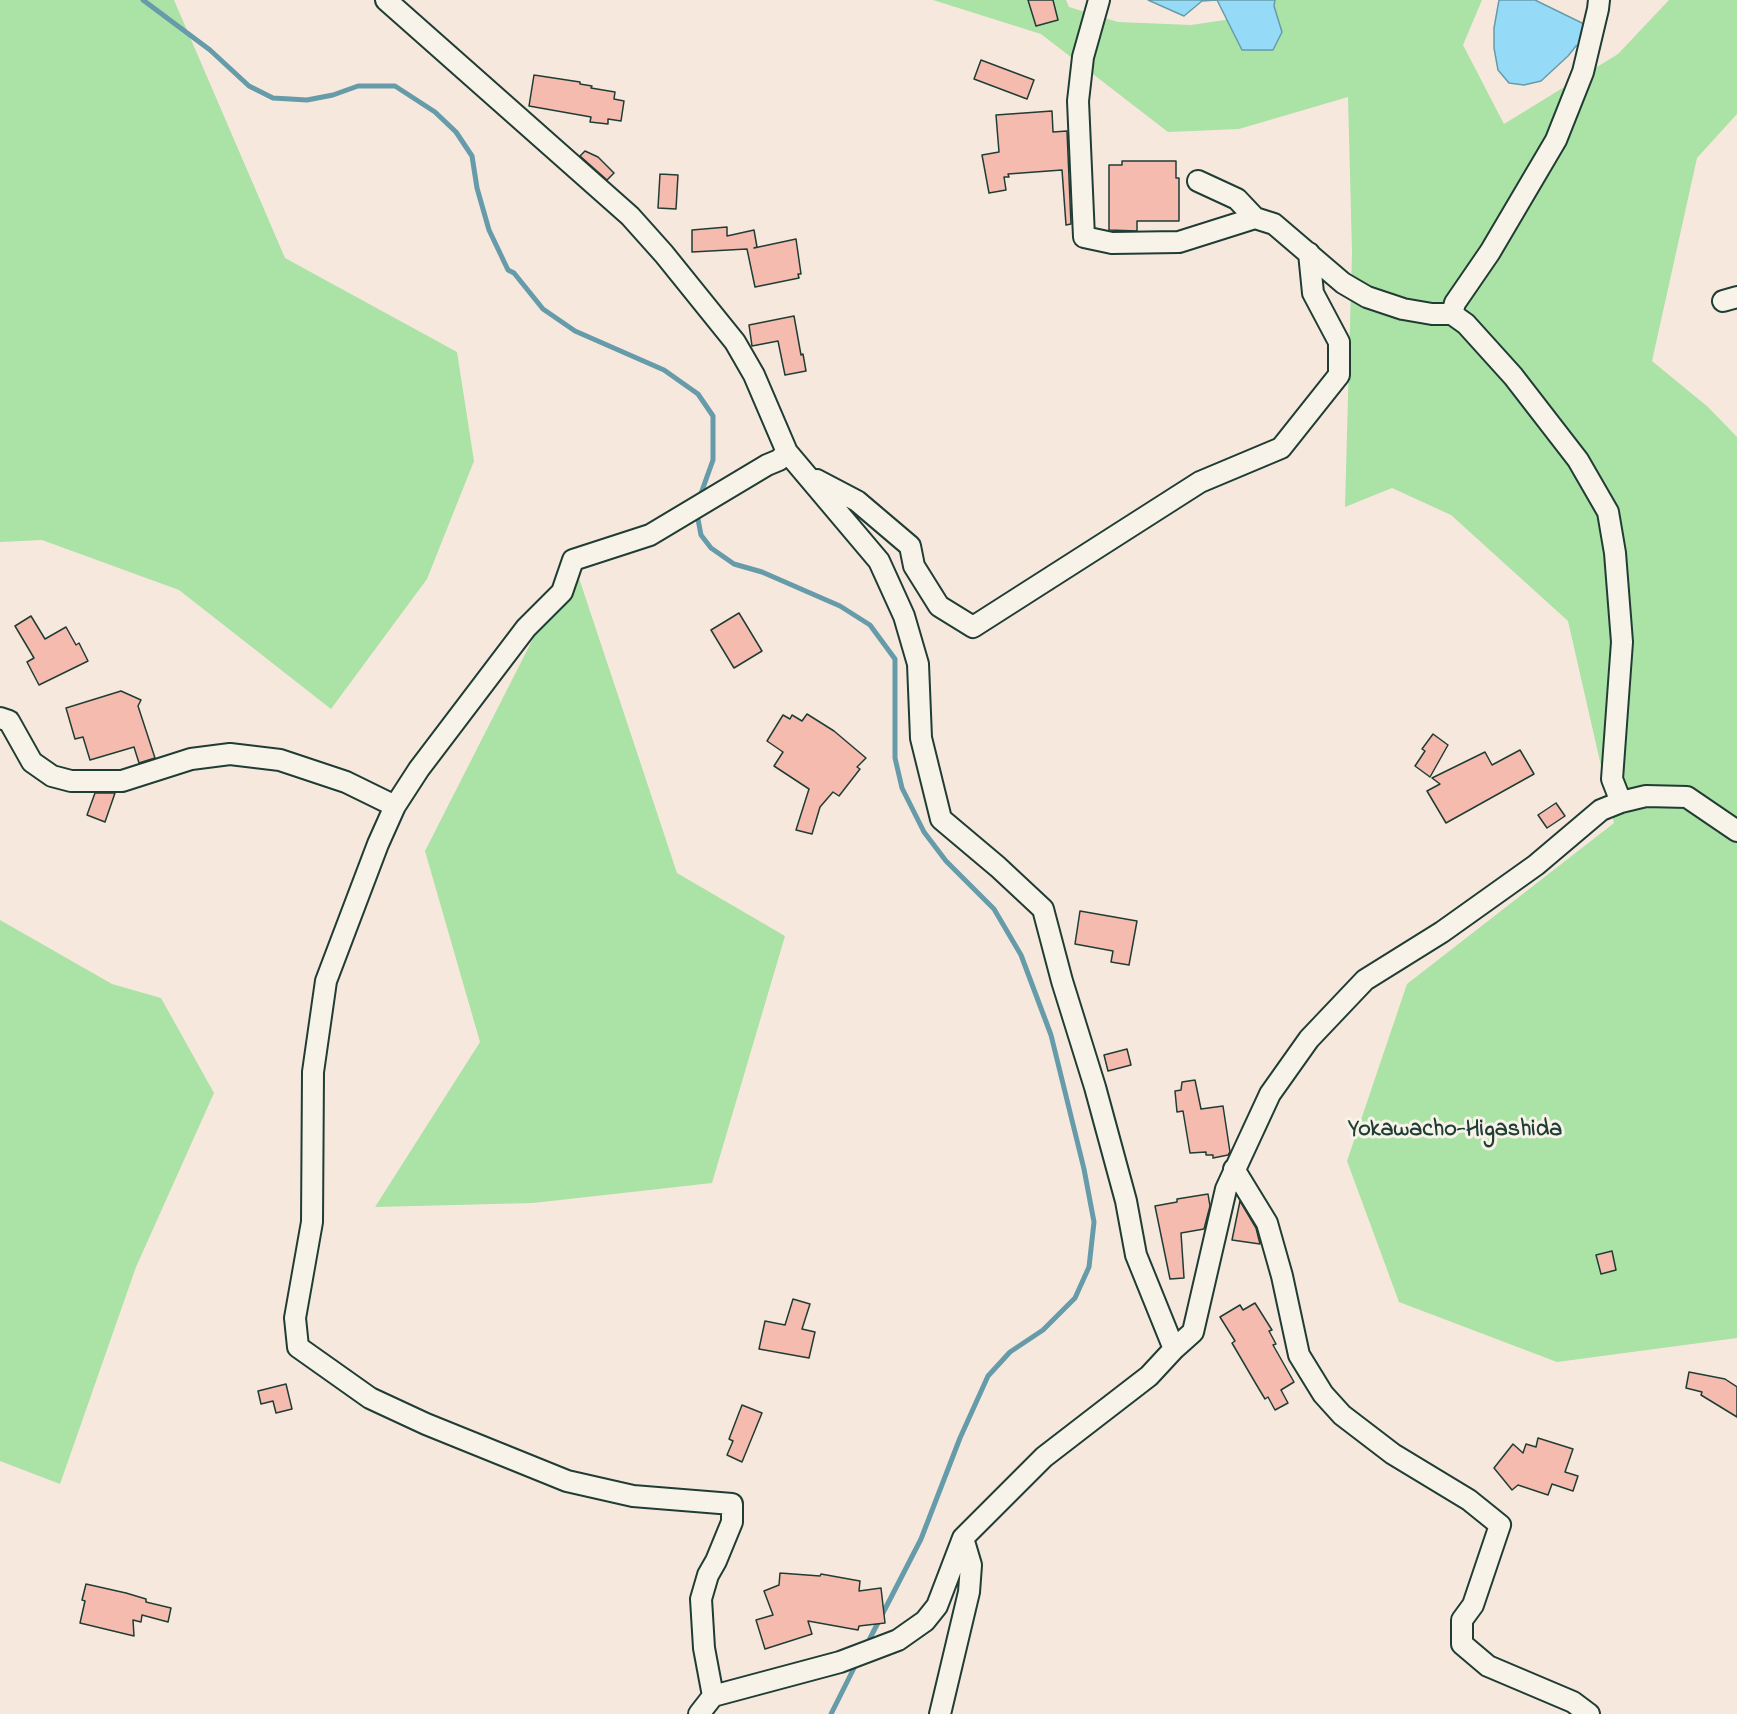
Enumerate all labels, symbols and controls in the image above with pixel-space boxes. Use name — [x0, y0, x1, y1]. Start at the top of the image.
district label: Yokawacho-Higashida — [1348, 1117, 1562, 1145]

